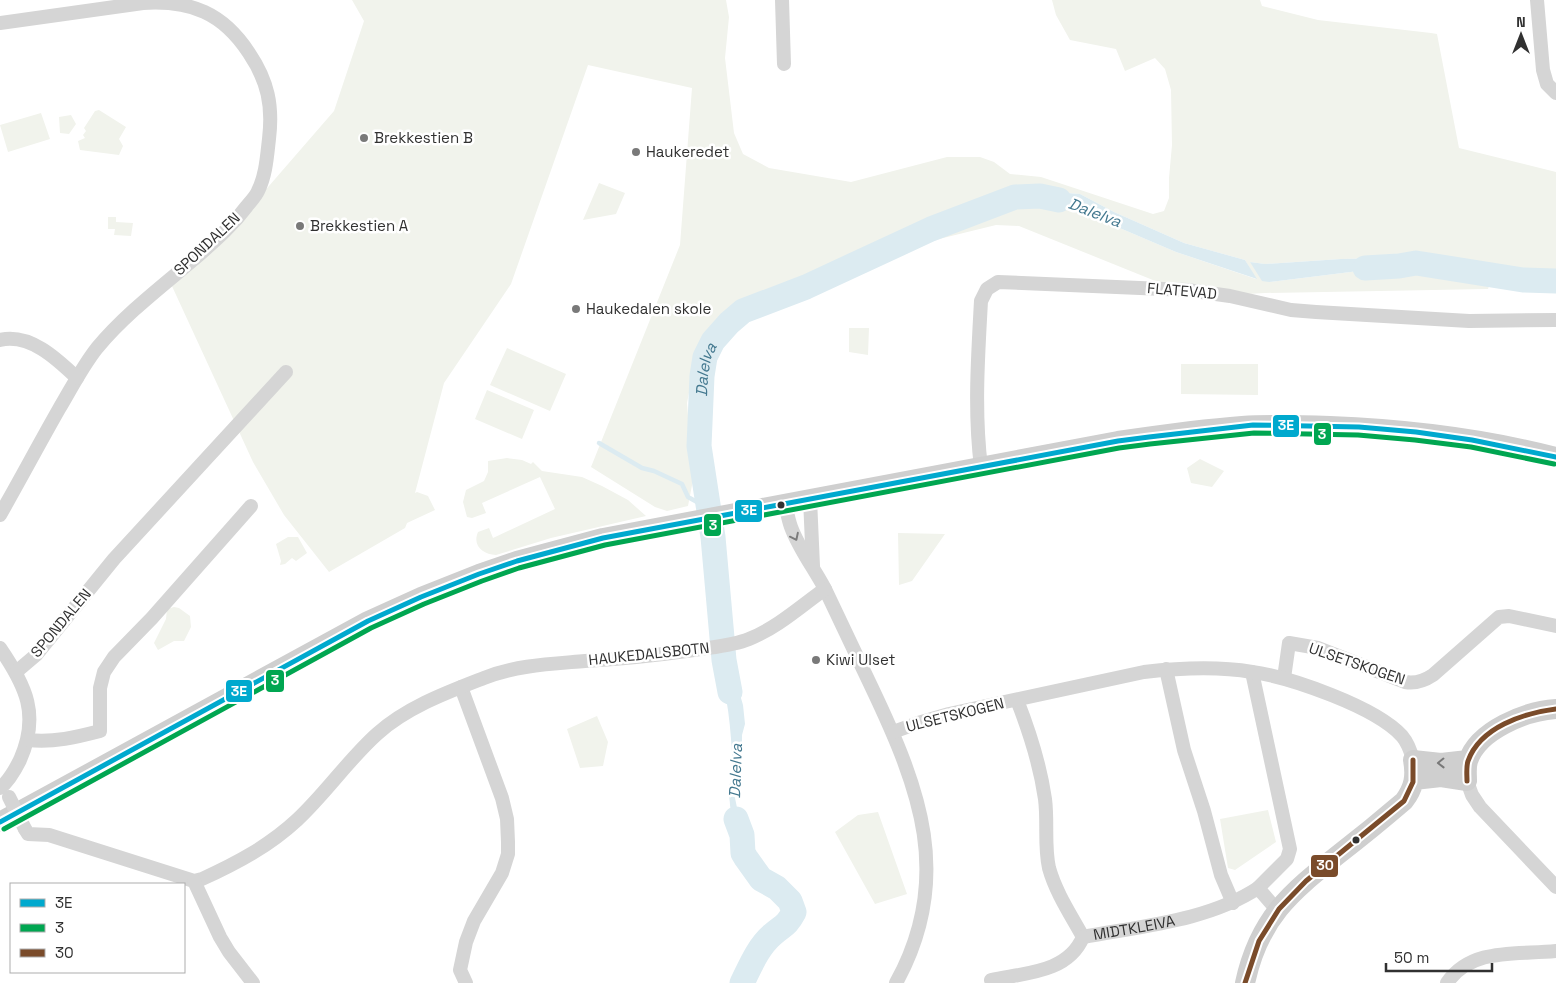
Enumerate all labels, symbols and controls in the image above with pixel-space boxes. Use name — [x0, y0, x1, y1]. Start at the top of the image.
north arrow — [1496, 10, 1546, 60]
text: N — [1516, 13, 1526, 31]
place label: Brekkestien B — [374, 128, 473, 147]
marker: Brekkestien B — [358, 132, 370, 144]
place label: Haukeredet — [646, 142, 730, 161]
marker: Haukeredet — [630, 146, 642, 158]
water label: Dalelva — [1066, 193, 1125, 232]
street label: SPONDALEN — [169, 208, 244, 279]
place label: Brekkestien A — [310, 216, 409, 235]
marker: Brekkestien A — [294, 220, 306, 232]
street label: FLATEVAD — [1146, 278, 1218, 303]
place label: Haukedalen skole — [586, 299, 711, 318]
marker: Haukedalen skole — [570, 303, 582, 315]
water label: Dalelva — [691, 338, 722, 397]
line badge: 3E — [1272, 414, 1300, 438]
text: 3E — [1278, 416, 1294, 434]
line badge: 3 — [1313, 422, 1332, 446]
text: 3 — [1318, 425, 1326, 443]
line badge: 3E — [734, 499, 763, 523]
unlabelled marker — [776, 500, 786, 510]
text: 3E — [741, 501, 757, 519]
line badge: 3 — [703, 513, 722, 537]
text: 3 — [709, 516, 717, 534]
one-way arrow — [789, 532, 800, 541]
street label: SPONDALEN — [26, 584, 95, 661]
street label: HAUKEDALSBOTN — [588, 638, 710, 669]
street label: ULSETSKOGEN — [1307, 638, 1408, 689]
place label: Kiwi Ulset — [826, 650, 896, 669]
marker: Kiwi Ulset — [810, 654, 822, 666]
line badge: 3 — [265, 669, 285, 693]
text: 3 — [271, 671, 279, 689]
line badge: 3E — [225, 679, 253, 703]
text: 3E — [231, 682, 247, 700]
street label: ULSETSKOGEN — [904, 693, 1006, 736]
water label: Dalelva — [724, 743, 747, 799]
one-way arrow — [1436, 758, 1444, 768]
unlabelled marker — [1351, 835, 1361, 845]
line badge: 30 — [1310, 854, 1339, 878]
text: 30 — [1316, 856, 1334, 874]
legend — [10, 883, 185, 973]
text: 3E — [55, 893, 73, 912]
street label: MIDTKLEIVA — [1092, 911, 1177, 944]
text: 3 — [55, 918, 64, 937]
scale bar — [1386, 940, 1492, 972]
text: 30 — [55, 943, 74, 962]
text: 50 m — [1394, 948, 1429, 967]

